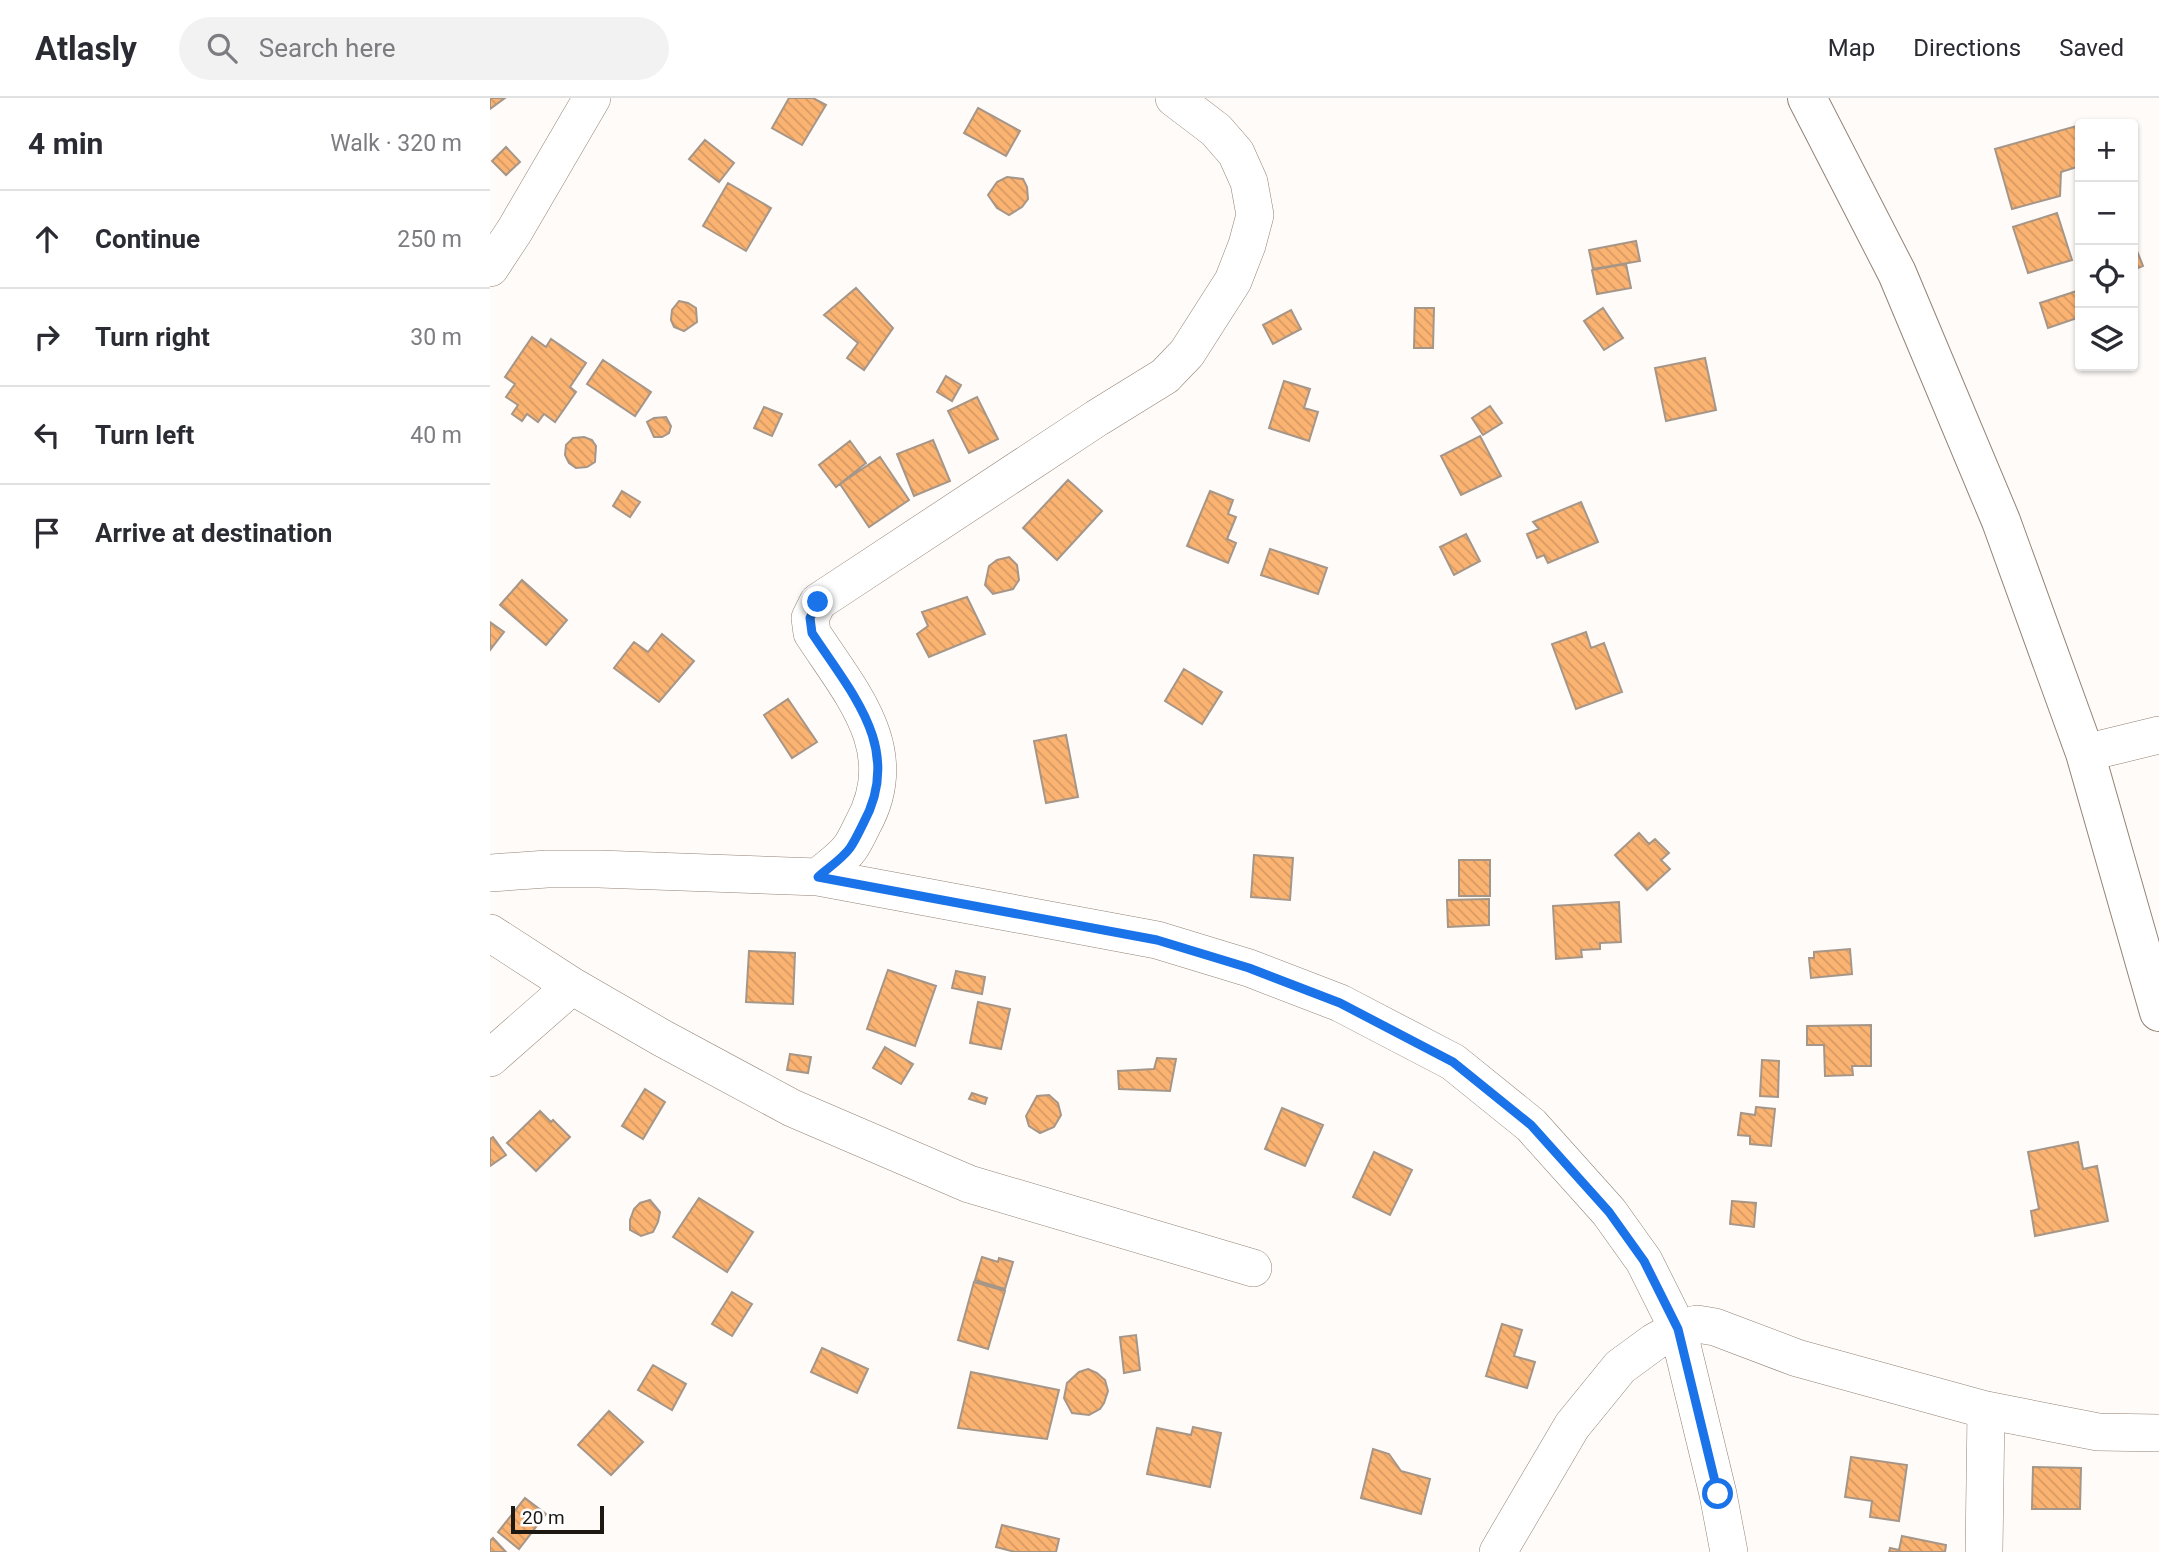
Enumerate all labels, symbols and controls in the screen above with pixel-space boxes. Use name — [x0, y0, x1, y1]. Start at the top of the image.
search box — [179, 17, 669, 80]
text: Atlasly — [35, 29, 137, 68]
icon: search — [203, 29, 241, 67]
text: Search here — [259, 33, 396, 63]
text: Map — [1828, 34, 1875, 62]
text: Directions — [1913, 34, 2021, 62]
text: Saved — [2059, 34, 2124, 62]
map controls — [2075, 119, 2138, 371]
button: + — [2075, 119, 2138, 182]
text: 4 min — [28, 126, 103, 161]
text: Walk · 320 m — [330, 130, 462, 157]
button: − — [2075, 182, 2138, 245]
icon: ahead — [28, 220, 66, 258]
text: Continue — [95, 224, 200, 254]
text: 250 m — [397, 226, 462, 253]
button: locate — [2075, 245, 2138, 308]
button: layers — [2075, 308, 2138, 371]
icon: right — [28, 318, 66, 356]
text: Turn right — [95, 322, 210, 352]
text: 30 m — [410, 324, 462, 351]
icon: left — [28, 416, 66, 454]
text: Turn left — [95, 420, 194, 450]
text: 40 m — [410, 422, 462, 449]
icon: arrive — [28, 514, 66, 552]
text: Arrive at destination — [95, 518, 332, 548]
route end — [802, 586, 833, 617]
route start — [1702, 1478, 1733, 1509]
scale bar — [511, 1503, 604, 1535]
text: 20 m — [522, 1506, 565, 1529]

